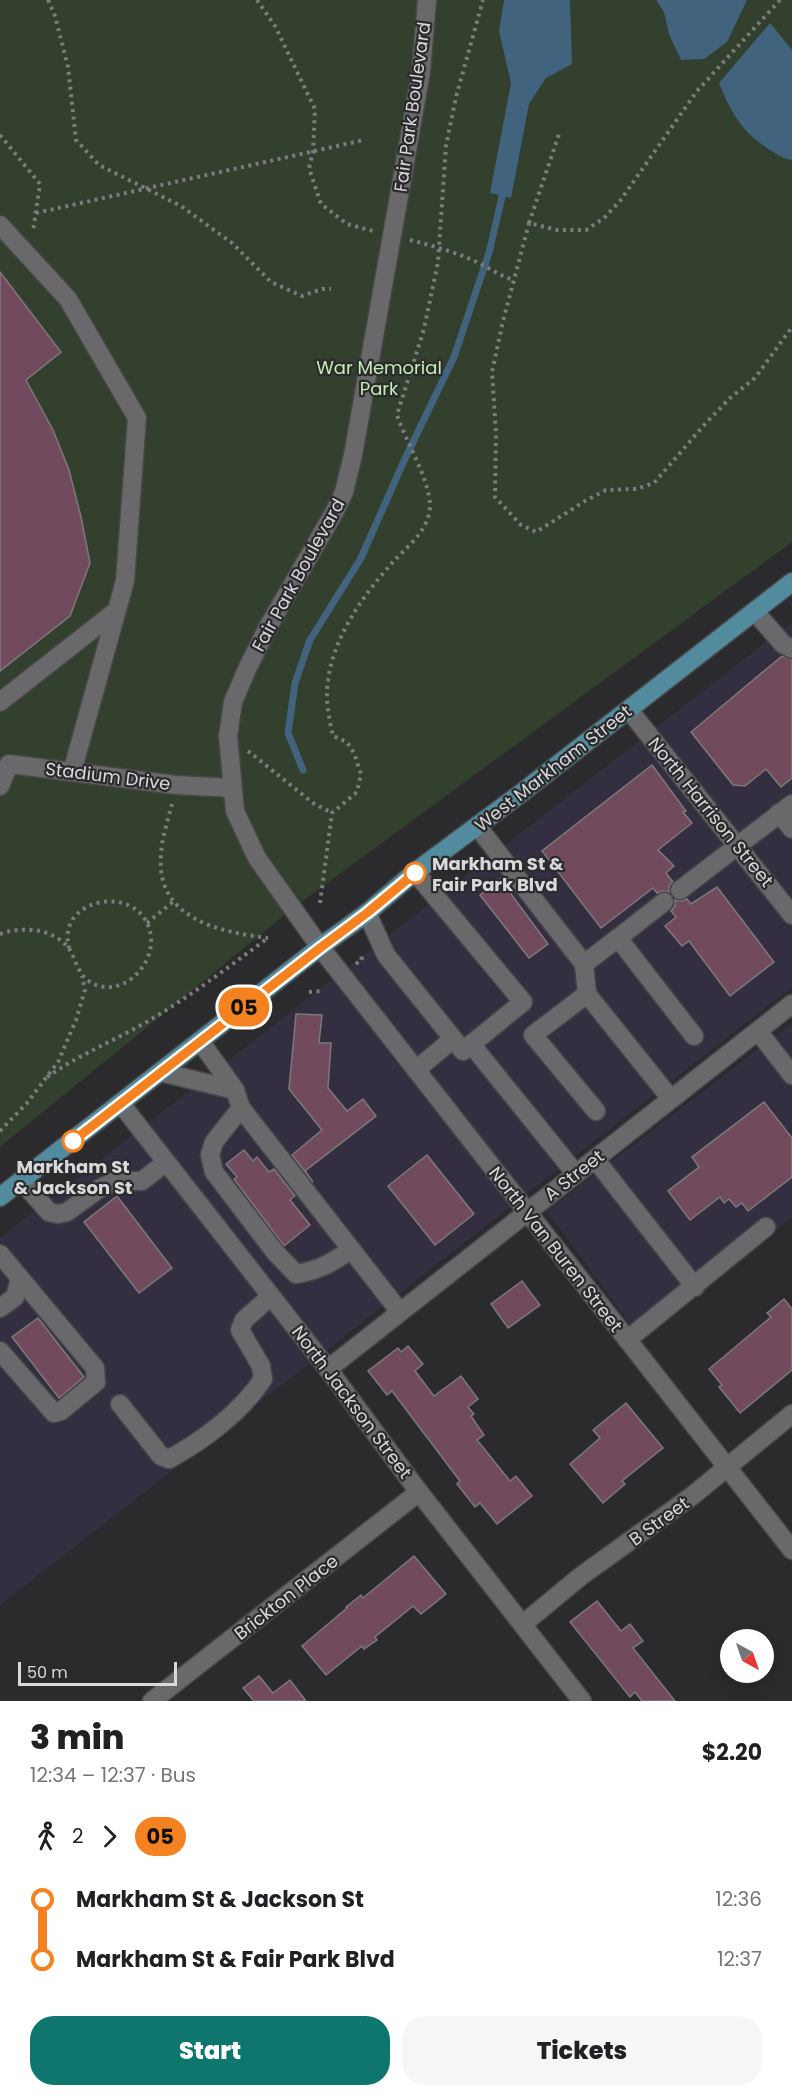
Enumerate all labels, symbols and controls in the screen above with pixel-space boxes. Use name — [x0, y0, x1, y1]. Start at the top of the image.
street label: Fair Park Boulevard — [388, 20, 436, 194]
park label: War Memorial Park — [316, 355, 442, 401]
street label: Fair Park Boulevard — [246, 494, 350, 656]
street label: West Markham Street — [469, 699, 637, 837]
street label: North Harrison Street — [643, 732, 779, 892]
street label: Stadium Drive — [44, 756, 172, 796]
place label: Markham St & Fair Park Blvd — [432, 851, 564, 897]
marker: Markham St & Fair Park Blvd — [404, 862, 426, 884]
line badge: 05 — [217, 988, 271, 1026]
text: 05 — [230, 993, 258, 1022]
marker: Markham St & Jackson St — [62, 1130, 84, 1152]
street label: A Street — [539, 1144, 609, 1206]
place label: Markham St & Jackson St — [14, 1154, 132, 1200]
street label: North Van Buren Street — [483, 1161, 629, 1337]
street label: North Jackson Street — [286, 1320, 418, 1484]
street label: B Street — [624, 1491, 694, 1551]
street label: Brickton Place — [229, 1548, 343, 1646]
north arrow — [720, 1629, 774, 1683]
map controls — [720, 1629, 774, 1683]
scale bar — [18, 1659, 177, 1686]
text: 50 m — [27, 1661, 68, 1684]
text: 3 min — [30, 1714, 124, 1761]
text: $2.20 — [702, 1737, 762, 1768]
text: 12:34 – 12:37 · Bus — [30, 1761, 196, 1789]
icon: walk — [30, 1820, 63, 1853]
icon: forward — [93, 1820, 126, 1853]
text: 2 — [72, 1822, 84, 1850]
text: 05 — [147, 1822, 174, 1851]
text: Markham St & Jackson St — [76, 1884, 364, 1915]
text: 12:36 — [715, 1885, 762, 1913]
text: Markham St & Fair Park Blvd — [76, 1944, 395, 1975]
text: 12:37 — [717, 1945, 762, 1973]
button: Start — [30, 2016, 390, 2085]
button: Tickets — [402, 2016, 762, 2085]

